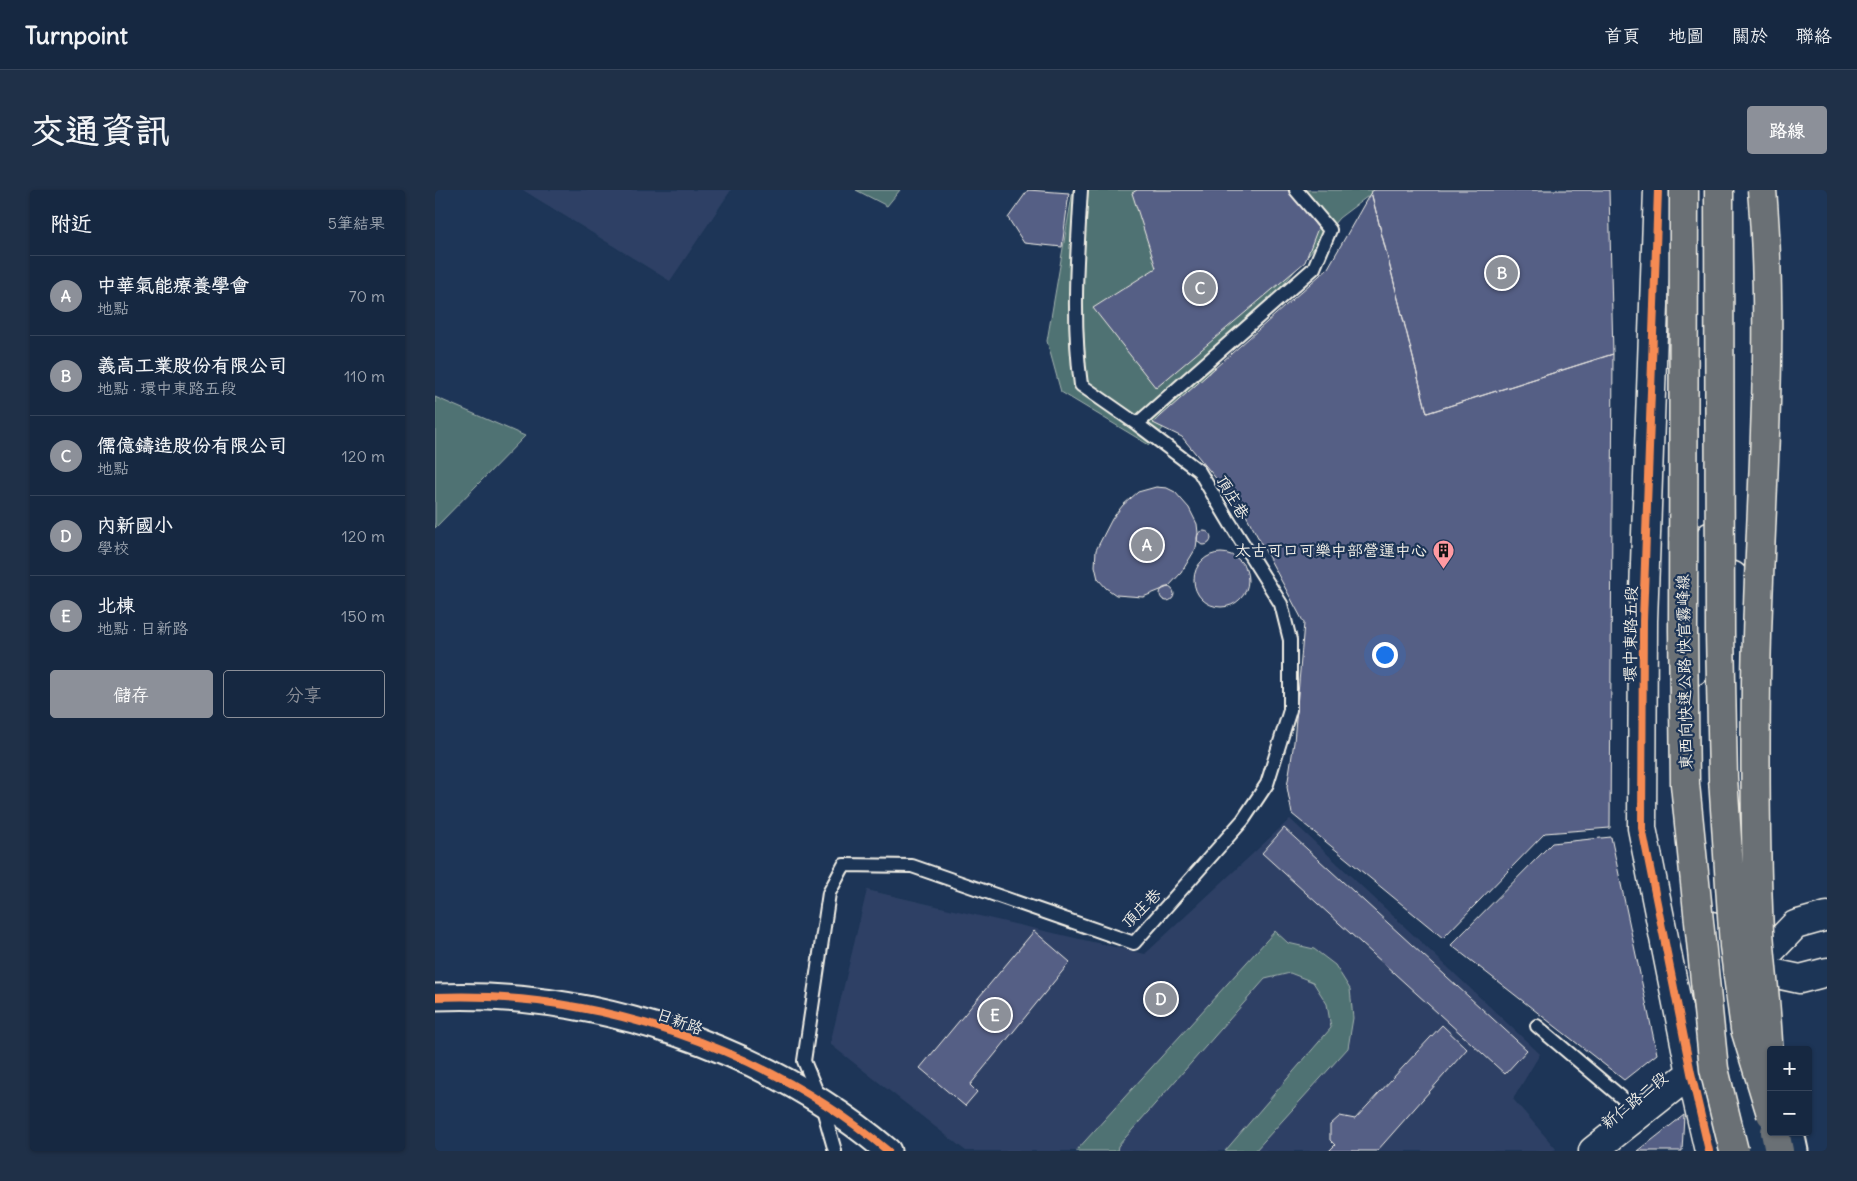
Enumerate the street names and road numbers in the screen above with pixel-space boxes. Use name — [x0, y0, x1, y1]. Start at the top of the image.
street label: 頂庄巷 — [1212, 471, 1254, 523]
street label: 東西向快速公路 快官霧峰線 — [1672, 574, 1696, 770]
street label: 環中東路五段 — [1619, 586, 1641, 682]
street label: 頂庄巷 — [1117, 884, 1165, 932]
street label: 日新路 — [654, 1003, 706, 1039]
street label: 新仁路二段 — [1597, 1067, 1671, 1133]

